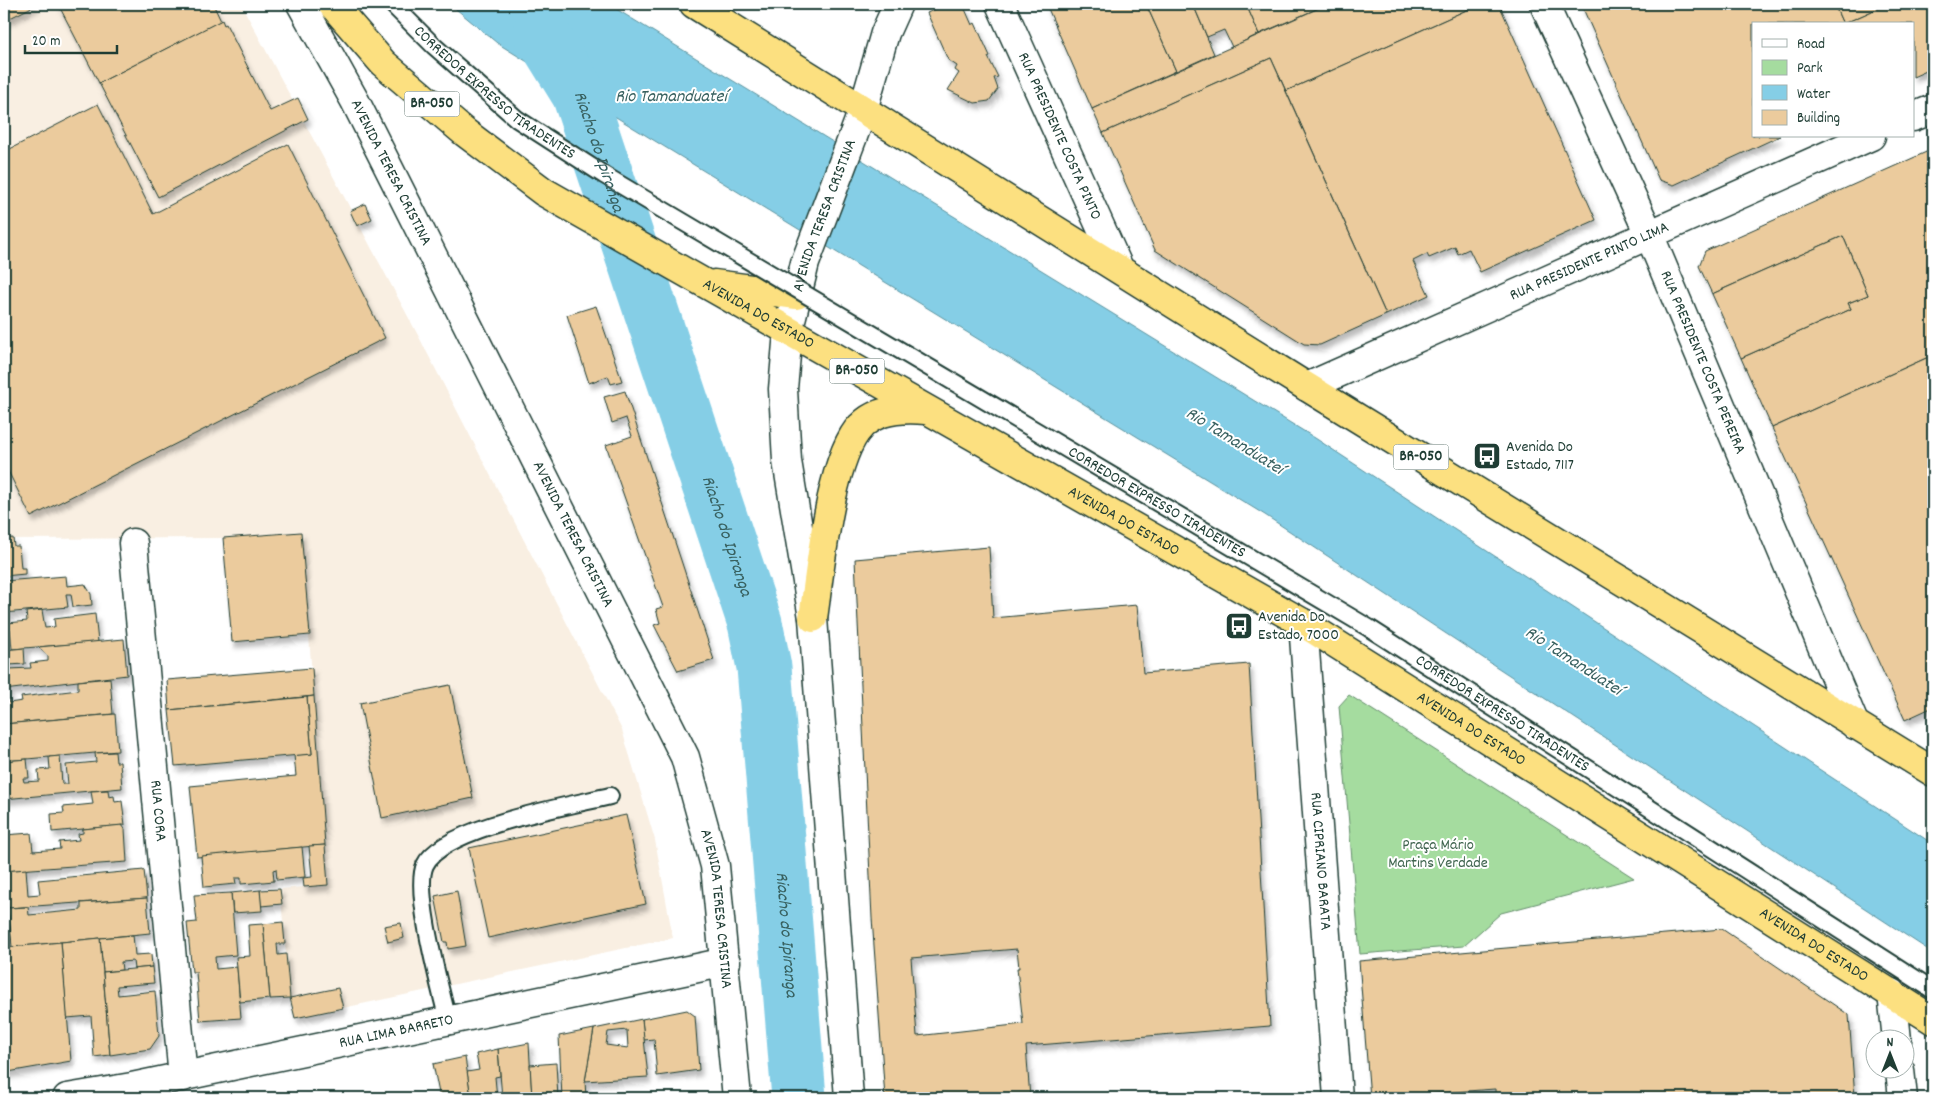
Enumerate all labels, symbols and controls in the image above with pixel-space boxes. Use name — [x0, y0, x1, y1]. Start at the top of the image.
street label: CORREDOR EXPRESSO TIRADENTES — [408, 20, 580, 165]
scale bar — [25, 22, 118, 54]
legend — [1752, 22, 1914, 138]
text: 20 m — [32, 31, 60, 53]
text: Road — [1797, 34, 1825, 56]
street label: RUA PRESIDENTE COSTA PINTO — [1012, 49, 1107, 224]
text: Park — [1797, 58, 1823, 80]
text: Water — [1797, 84, 1831, 106]
water label: Rio Tamanduateí — [615, 85, 731, 110]
water label: Riacho do Ipiranga — [567, 88, 630, 217]
road number: BR-050 — [404, 92, 460, 116]
street label: AVENIDA TERESA CRISTINA — [344, 95, 438, 250]
text: Building — [1797, 108, 1840, 130]
street label: AVENIDA TERESA CRISTINA — [787, 135, 863, 294]
street label: RUA PRESIDENTE PINTO LIMA — [1506, 216, 1673, 307]
street label: RUA PRESIDENTE COSTA PEREIRA — [1654, 267, 1752, 458]
street label: AVENIDA DO ESTADO — [698, 273, 819, 355]
road number: BR-050 — [830, 358, 884, 384]
water label: Rio Tamanduateí — [1180, 402, 1292, 485]
place label: Avenida Do Estado, 7117 — [1506, 436, 1574, 477]
street label: CORREDOR EXPRESSO TIRADENTES — [1064, 441, 1250, 564]
bus stop icon: Avenida Do Estado, 7117 — [1472, 441, 1502, 471]
road number: BR-050 — [1394, 444, 1448, 470]
street label: AVENIDA TERESA CRISTINA — [526, 457, 620, 612]
water label: Riacho do Ipiranga — [694, 472, 758, 601]
street label: AVENIDA DO ESTADO — [1064, 480, 1184, 562]
place label: Avenida Do Estado, 7000 — [1258, 606, 1339, 647]
bus stop icon: Avenida Do Estado, 7000 — [1224, 611, 1254, 641]
water label: Rio Tamanduateí — [1519, 621, 1630, 705]
street label: CORREDOR EXPRESSO TIRADENTES — [1411, 649, 1594, 778]
street label: AVENIDA DO ESTADO — [1412, 686, 1530, 772]
street label: RUA CORA — [144, 779, 172, 843]
street label: RUA CIPRIANO BARATA — [1304, 791, 1337, 931]
street label: AVENIDA TERESA CRISTINA — [694, 826, 738, 990]
park label: Praça Mário Martins Verdade — [1388, 834, 1488, 875]
water label: Riacho do Ipiranga — [768, 871, 803, 1000]
street label: AVENIDA DO ESTADO — [1755, 902, 1873, 988]
street label: RUA LIMA BARRETO — [337, 1008, 455, 1055]
north arrow — [1864, 1030, 1914, 1080]
text: N — [1887, 1033, 1894, 1053]

